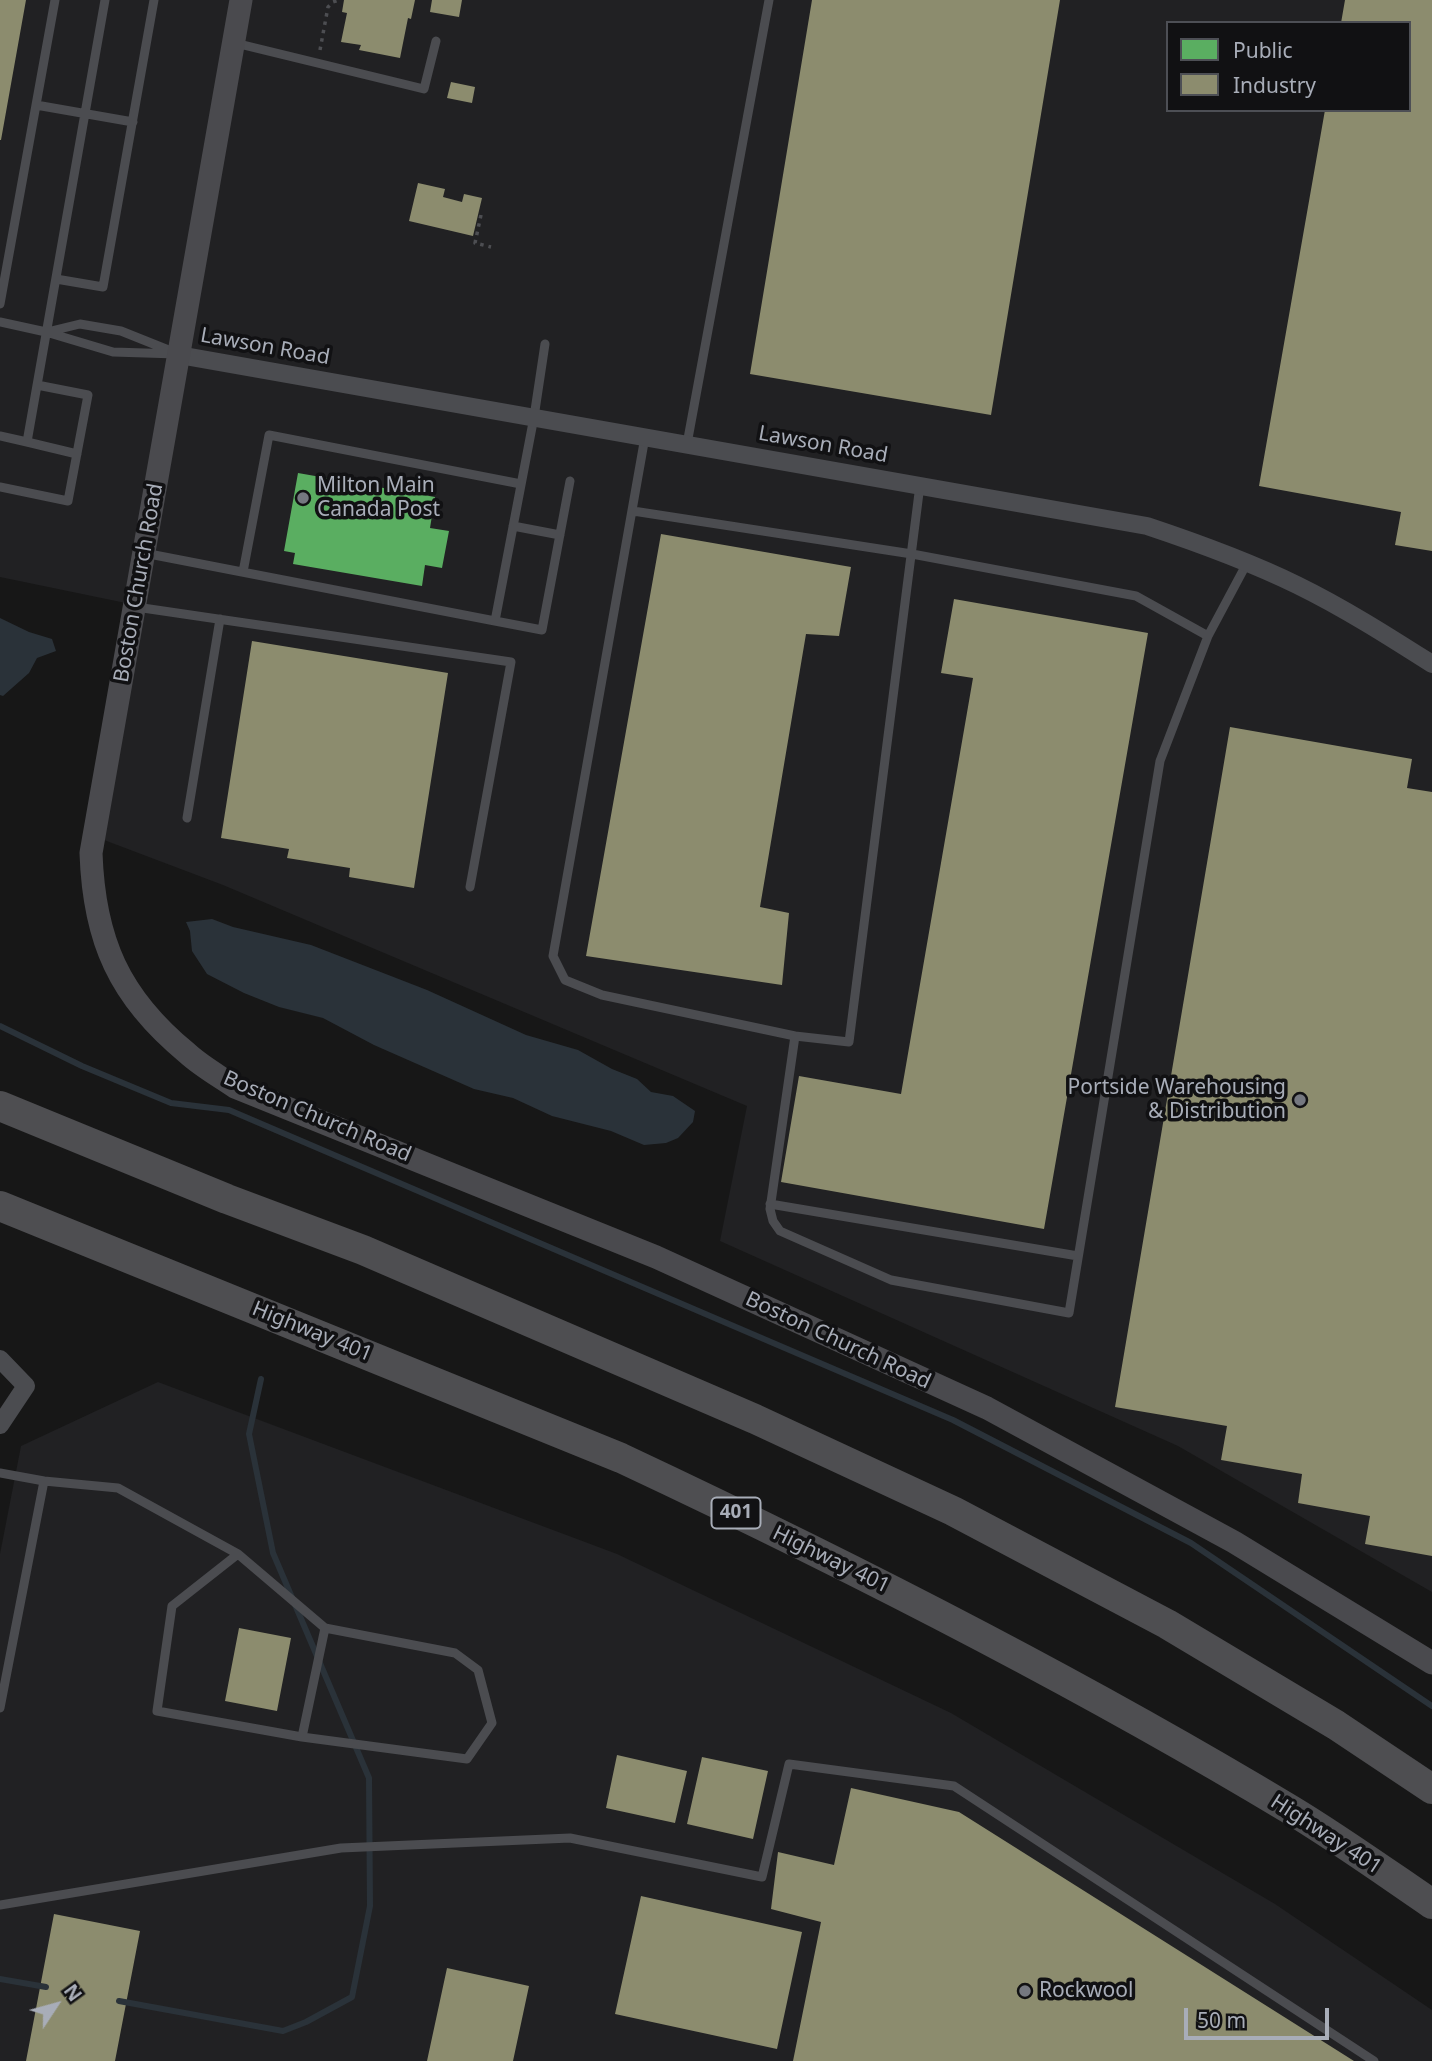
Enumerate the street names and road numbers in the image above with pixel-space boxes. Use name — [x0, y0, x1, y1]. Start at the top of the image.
street label: Lawson Road — [198, 323, 332, 371]
street label: Lawson Road — [756, 421, 890, 469]
street label: Boston Church Road — [109, 482, 169, 684]
street label: Boston Church Road — [219, 1066, 415, 1168]
street label: Boston Church Road — [741, 1287, 935, 1395]
street label: Highway 401 — [248, 1296, 376, 1368]
road number: 401 — [712, 1498, 760, 1528]
street label: Highway 401 — [768, 1521, 894, 1599]
street label: Highway 401 — [1266, 1790, 1386, 1880]

